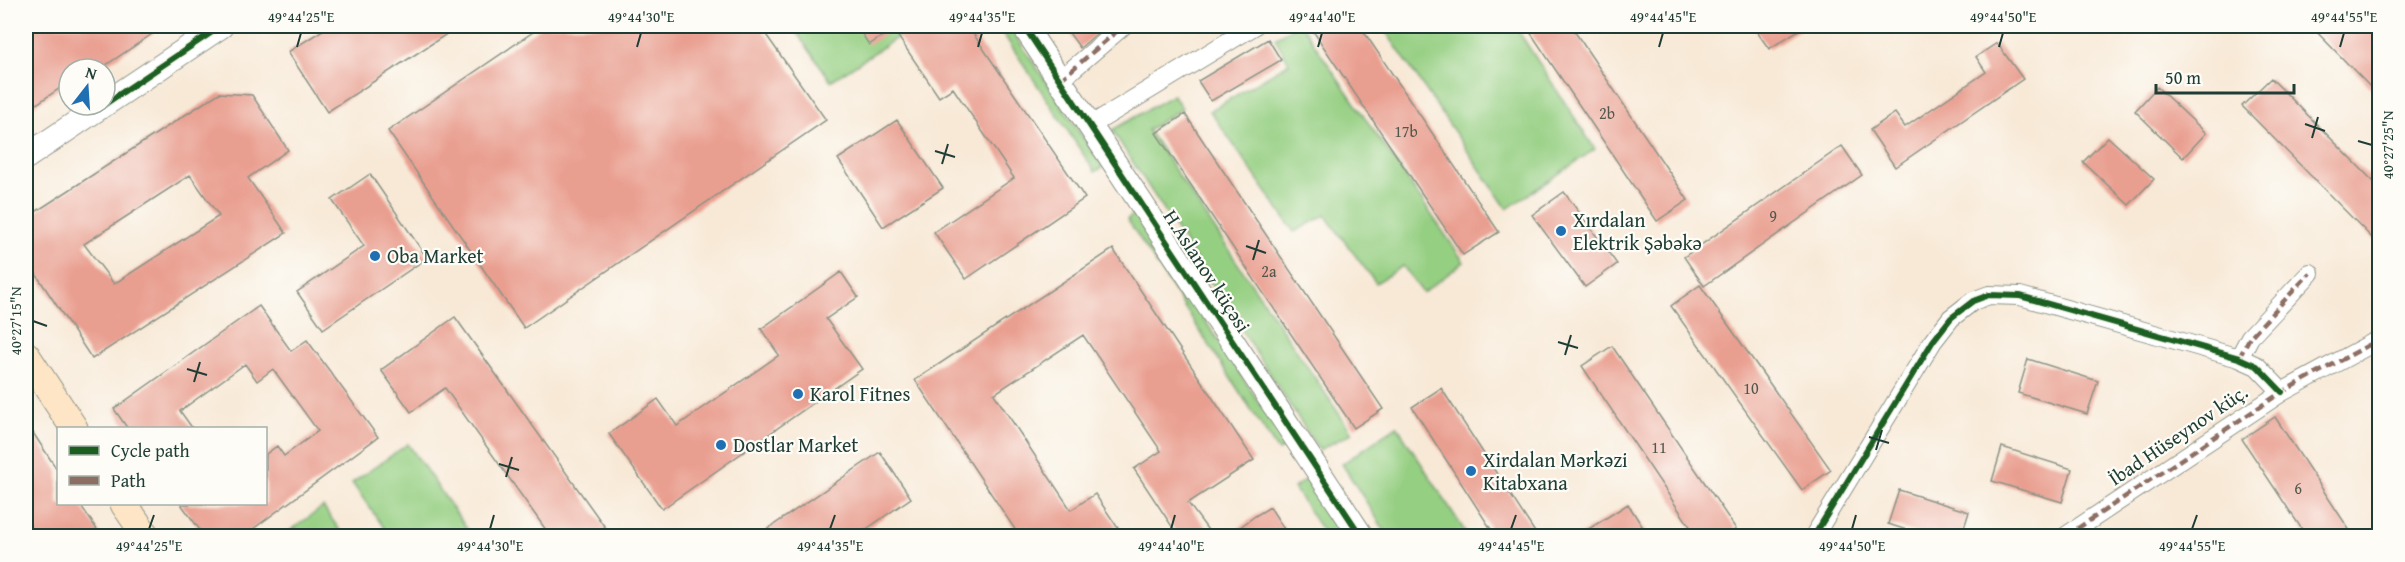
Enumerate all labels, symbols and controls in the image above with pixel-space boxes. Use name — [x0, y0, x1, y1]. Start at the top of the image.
text: 49°44'25"E — [268, 6, 335, 27]
text: 49°44'30"E — [608, 6, 675, 27]
text: 49°44'35"E — [949, 6, 1016, 27]
text: 49°44'40"E — [1289, 6, 1356, 27]
text: 49°44'45"E — [1630, 6, 1697, 27]
text: 49°44'50"E — [1970, 6, 2037, 27]
text: 49°44'55"E — [2311, 6, 2378, 27]
north arrow — [57, 57, 117, 117]
scale bar — [2156, 57, 2294, 95]
text: N — [83, 60, 100, 86]
text: 50 m — [2165, 64, 2201, 91]
house number: 2b — [1599, 101, 1615, 125]
text: 40°27'25"N — [2377, 110, 2398, 179]
house number: 17b — [1394, 119, 1418, 143]
street label: H.Aslanov küçəsi — [1157, 204, 1258, 338]
house number: 9 — [1769, 204, 1777, 228]
place label: Xırdalan Elektrik Şəbəkə — [1573, 205, 1702, 257]
marker: Xırdalan Elektrik Şəbəkə — [1554, 224, 1568, 238]
place label: Oba Market — [387, 241, 484, 270]
marker: Oba Market — [368, 249, 382, 263]
house number: 2a — [1261, 259, 1277, 283]
text: 40°27'15"N — [5, 286, 26, 355]
house number: 10 — [1743, 376, 1759, 400]
street label: İbad Hüseynov küç. — [2102, 377, 2253, 492]
place label: Karol Fitnes — [810, 379, 911, 408]
marker: Karol Fitnes — [791, 387, 805, 401]
legend — [57, 427, 267, 505]
place label: Dostlar Market — [733, 430, 858, 459]
house number: 11 — [1651, 435, 1667, 459]
text: Cycle path — [111, 437, 190, 464]
marker: Dostlar Market — [714, 438, 728, 452]
place label: Xirdalan Mərkəzi Kitabxana — [1483, 445, 1628, 497]
marker: Xirdalan Mərkəzi Kitabxana — [1464, 464, 1478, 478]
text: Path — [111, 467, 146, 494]
house number: 6 — [2294, 476, 2302, 500]
text: 49°44'25"E — [116, 535, 183, 556]
text: 49°44'30"E — [457, 535, 524, 556]
text: 49°44'35"E — [797, 535, 864, 556]
text: 49°44'40"E — [1138, 535, 1205, 556]
text: 49°44'45"E — [1478, 535, 1545, 556]
text: 49°44'50"E — [1819, 535, 1886, 556]
text: 49°44'55"E — [2159, 535, 2226, 556]

